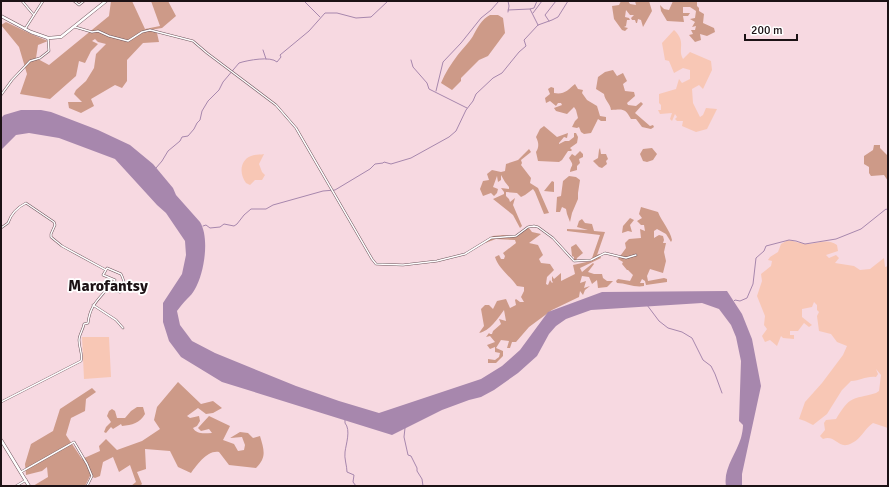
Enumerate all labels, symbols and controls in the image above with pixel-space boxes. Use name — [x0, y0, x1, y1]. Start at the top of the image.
scale bar — [745, 16, 797, 42]
text: 200 m — [751, 23, 783, 38]
district label: Marofantsy — [68, 276, 148, 296]

